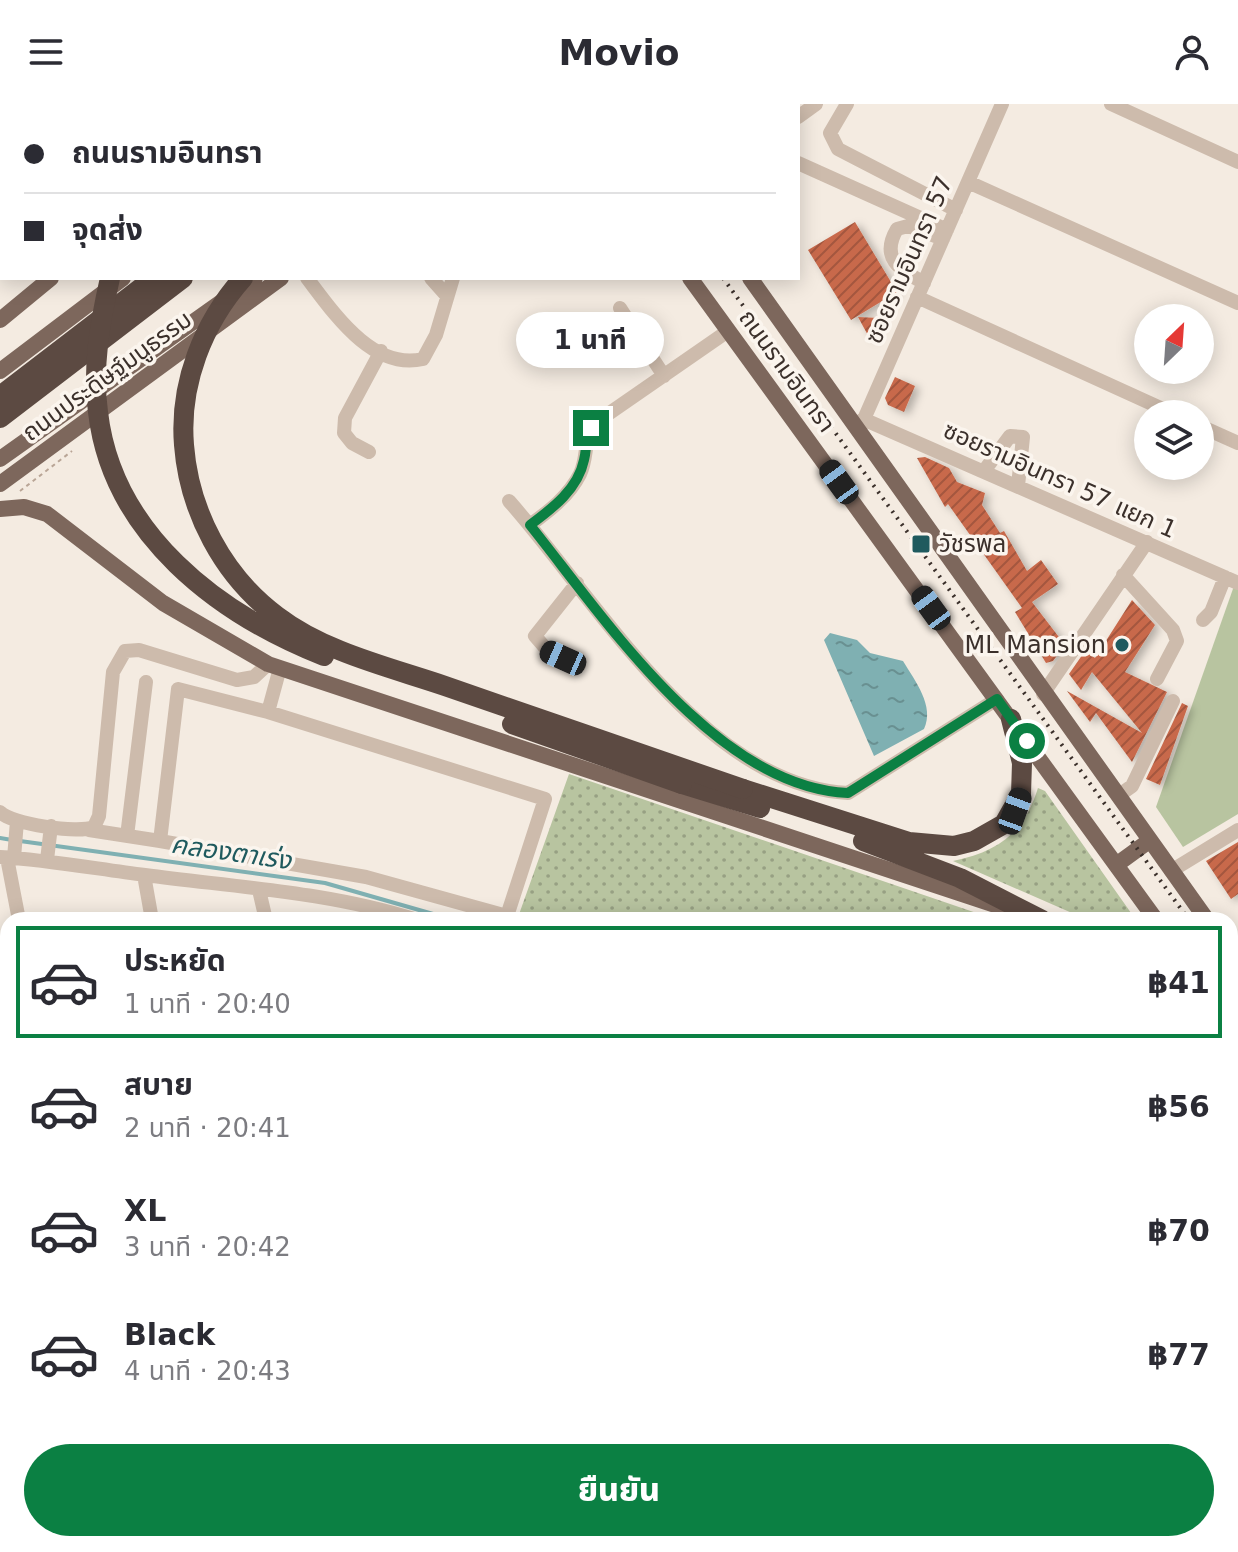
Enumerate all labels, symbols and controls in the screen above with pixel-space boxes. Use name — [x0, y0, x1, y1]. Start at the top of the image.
icon: menu — [24, 30, 68, 74]
icon: person — [1170, 30, 1214, 74]
text: Movio — [558, 32, 680, 73]
text: ถนนรามอินทรา — [72, 135, 263, 170]
street label: ซอยรามอินทรา 57 — [860, 172, 958, 348]
text: จุดส่ง — [72, 212, 143, 247]
street label: ถนนรามอินทรา — [733, 304, 841, 438]
north arrow — [1134, 304, 1214, 384]
map controls — [1134, 304, 1214, 480]
street label: ถนนประดิษฐ์มนูธรรม — [17, 305, 198, 448]
callout: 1 นาที — [517, 312, 665, 368]
text: 1 นาที — [554, 325, 626, 355]
button: layers — [1134, 400, 1214, 480]
route end — [573, 410, 609, 446]
street label: ซอยรามอินทรา 57 แยก 1 — [939, 416, 1181, 544]
car — [815, 456, 863, 508]
place label: วัชรพล — [939, 530, 1006, 558]
marker: วัชรพล — [910, 533, 932, 555]
car — [907, 582, 955, 634]
place label: ML Mansion — [965, 631, 1106, 659]
marker: ML Mansion — [1113, 636, 1131, 654]
car — [536, 637, 590, 679]
route start — [1009, 723, 1045, 759]
car — [996, 784, 1034, 838]
water label: คลองตาเร่ง — [169, 829, 294, 875]
text: ประหยัด — [124, 943, 226, 978]
icon: car — [28, 946, 100, 1018]
text: ฿41 — [1147, 965, 1210, 1000]
text: 1 นาที · 20:40 — [124, 989, 291, 1019]
text: สบาย — [124, 1067, 193, 1102]
icon: car — [28, 1070, 100, 1142]
text: ฿56 — [1147, 1089, 1210, 1124]
text: 2 นาที · 20:41 — [124, 1113, 291, 1143]
text: XL — [124, 1193, 166, 1228]
icon: car — [28, 1194, 100, 1266]
text: ฿70 — [1147, 1213, 1210, 1248]
text: 3 นาที · 20:42 — [124, 1232, 291, 1262]
text: Black — [124, 1317, 215, 1352]
icon: car — [28, 1318, 100, 1390]
text: ฿77 — [1147, 1337, 1210, 1372]
text: 4 นาที · 20:43 — [124, 1356, 291, 1386]
button: ยืนยัน — [24, 1444, 1214, 1536]

